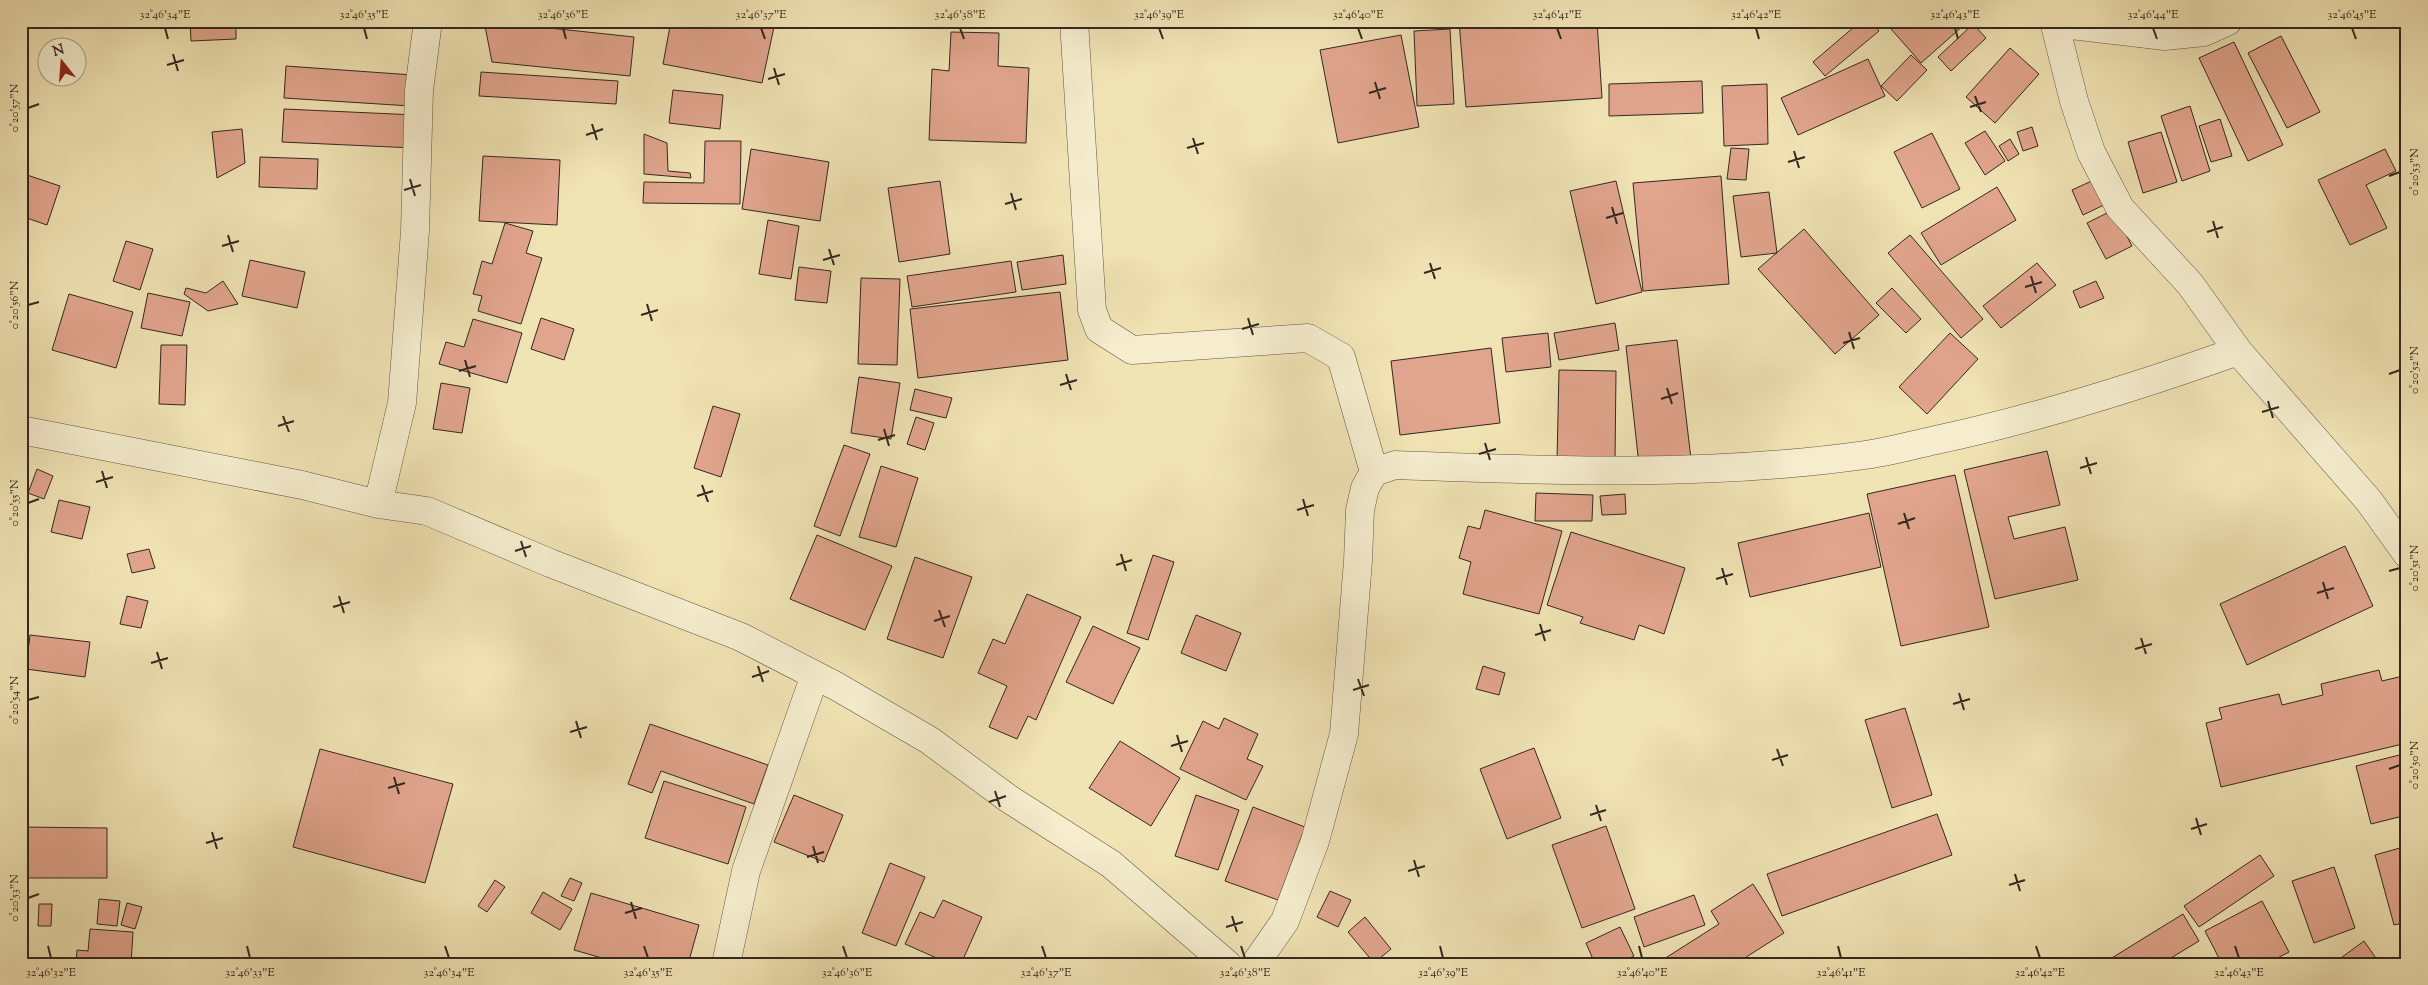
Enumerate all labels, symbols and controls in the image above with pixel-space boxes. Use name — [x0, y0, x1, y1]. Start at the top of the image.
text: 32°46'34"E — [140, 6, 191, 24]
text: 32°46'35"E — [340, 6, 389, 24]
text: 32°46'36"E — [538, 6, 589, 24]
text: 32°46'37"E — [736, 6, 787, 24]
text: 32°46'38"E — [935, 6, 986, 24]
text: 32°46'39"E — [1134, 6, 1185, 24]
text: 32°46'40"E — [1333, 6, 1384, 24]
text: 32°46'41"E — [1533, 6, 1582, 24]
text: 32°46'42"E — [1731, 6, 1782, 24]
text: 32°46'43"E — [1930, 6, 1981, 24]
text: 32°46'44"E — [2128, 6, 2179, 24]
text: 32°46'45"E — [2328, 6, 2377, 24]
north arrow — [38, 38, 88, 88]
text: N — [51, 40, 67, 63]
text: 0°20'57"N — [6, 83, 24, 132]
text: 0°20'53"N — [2406, 148, 2424, 196]
text: 0°20'56"N — [6, 280, 24, 329]
text: 0°20'52"N — [2406, 346, 2424, 394]
text: 0°20'55"N — [6, 479, 24, 526]
text: 0°20'51"N — [2406, 544, 2424, 591]
text: 0°20'54"N — [6, 675, 24, 724]
text: 0°20'50"N — [2406, 740, 2424, 789]
text: 0°20'53"N — [6, 874, 24, 922]
text: 32°46'32"E — [26, 964, 77, 982]
text: 32°46'33"E — [225, 964, 276, 982]
text: 32°46'34"E — [424, 964, 475, 982]
text: 32°46'35"E — [624, 964, 673, 982]
text: 32°46'36"E — [822, 964, 873, 982]
text: 32°46'37"E — [1021, 964, 1072, 982]
text: 32°46'38"E — [1220, 964, 1271, 982]
text: 32°46'39"E — [1418, 964, 1469, 982]
text: 32°46'40"E — [1617, 964, 1668, 982]
text: 32°46'41"E — [1817, 964, 1866, 982]
text: 32°46'42"E — [2015, 964, 2066, 982]
text: 32°46'43"E — [2214, 964, 2265, 982]

